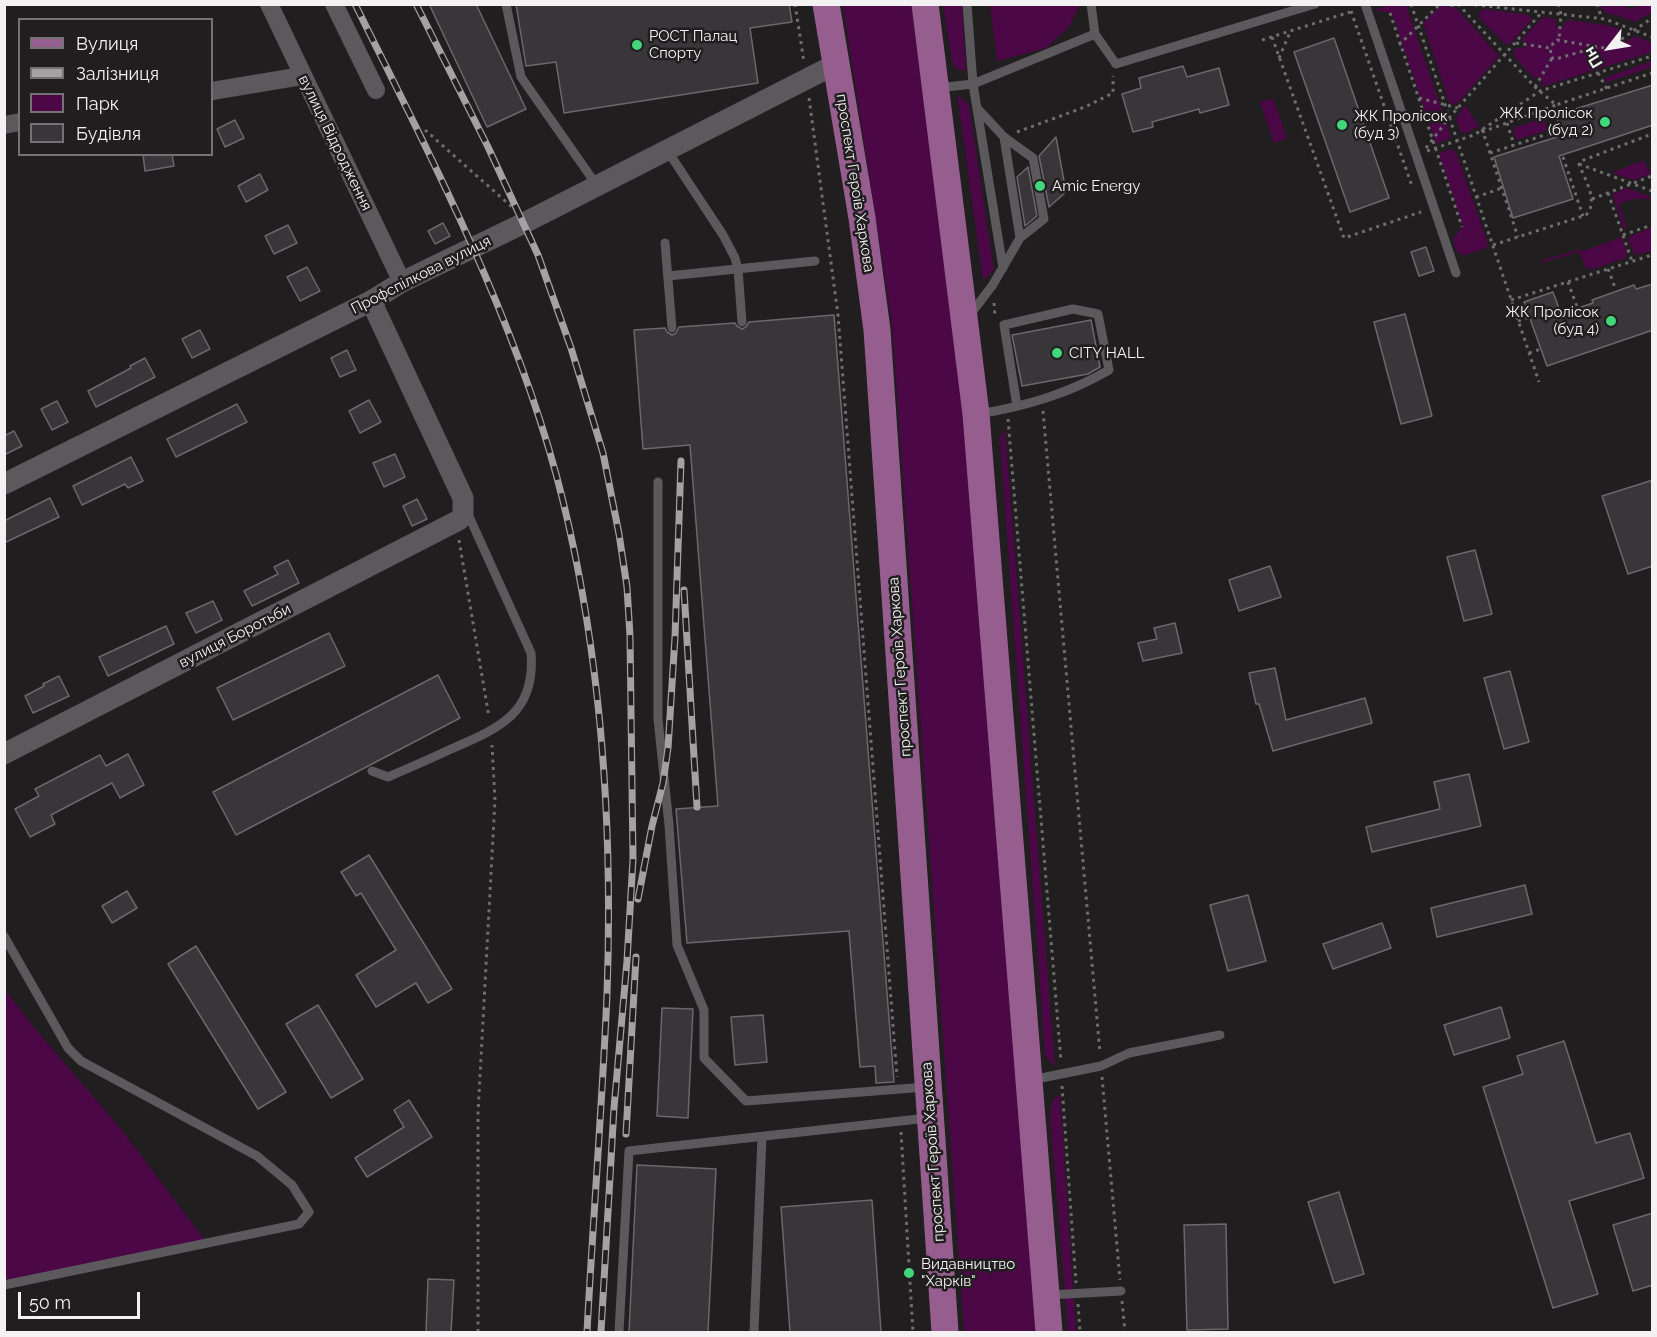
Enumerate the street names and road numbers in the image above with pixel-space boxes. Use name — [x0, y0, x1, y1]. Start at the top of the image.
street label: вулиця Відродження — [294, 72, 376, 214]
street label: проспект Героїв Харкова — [832, 93, 878, 273]
street label: Профспілкова вулиця — [348, 232, 494, 318]
street label: проспект Героїв Харкова — [885, 576, 915, 758]
street label: вулиця Боротьби — [176, 600, 294, 672]
street label: проспект Героїв Харкова — [918, 1061, 948, 1243]

